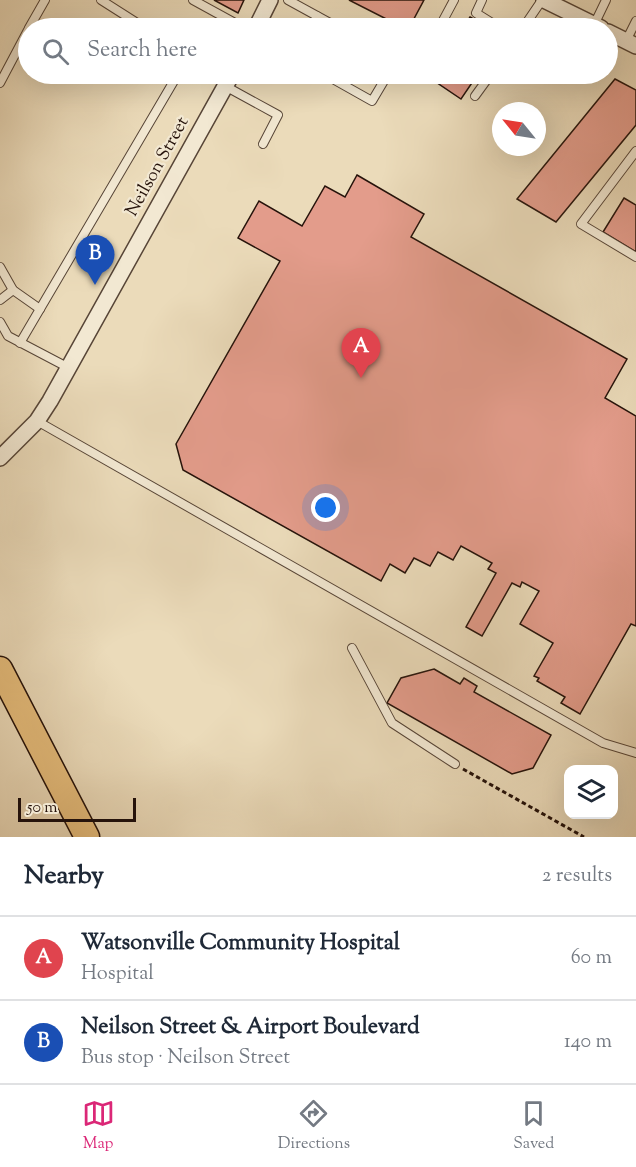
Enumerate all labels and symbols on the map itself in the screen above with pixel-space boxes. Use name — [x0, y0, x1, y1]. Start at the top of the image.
north arrow — [492, 102, 546, 156]
street label: Neilson Street — [120, 112, 196, 222]
pin: B — [76, 236, 115, 285]
pin: A — [342, 328, 380, 378]
your location — [311, 493, 340, 522]
scale bar — [18, 795, 136, 822]

